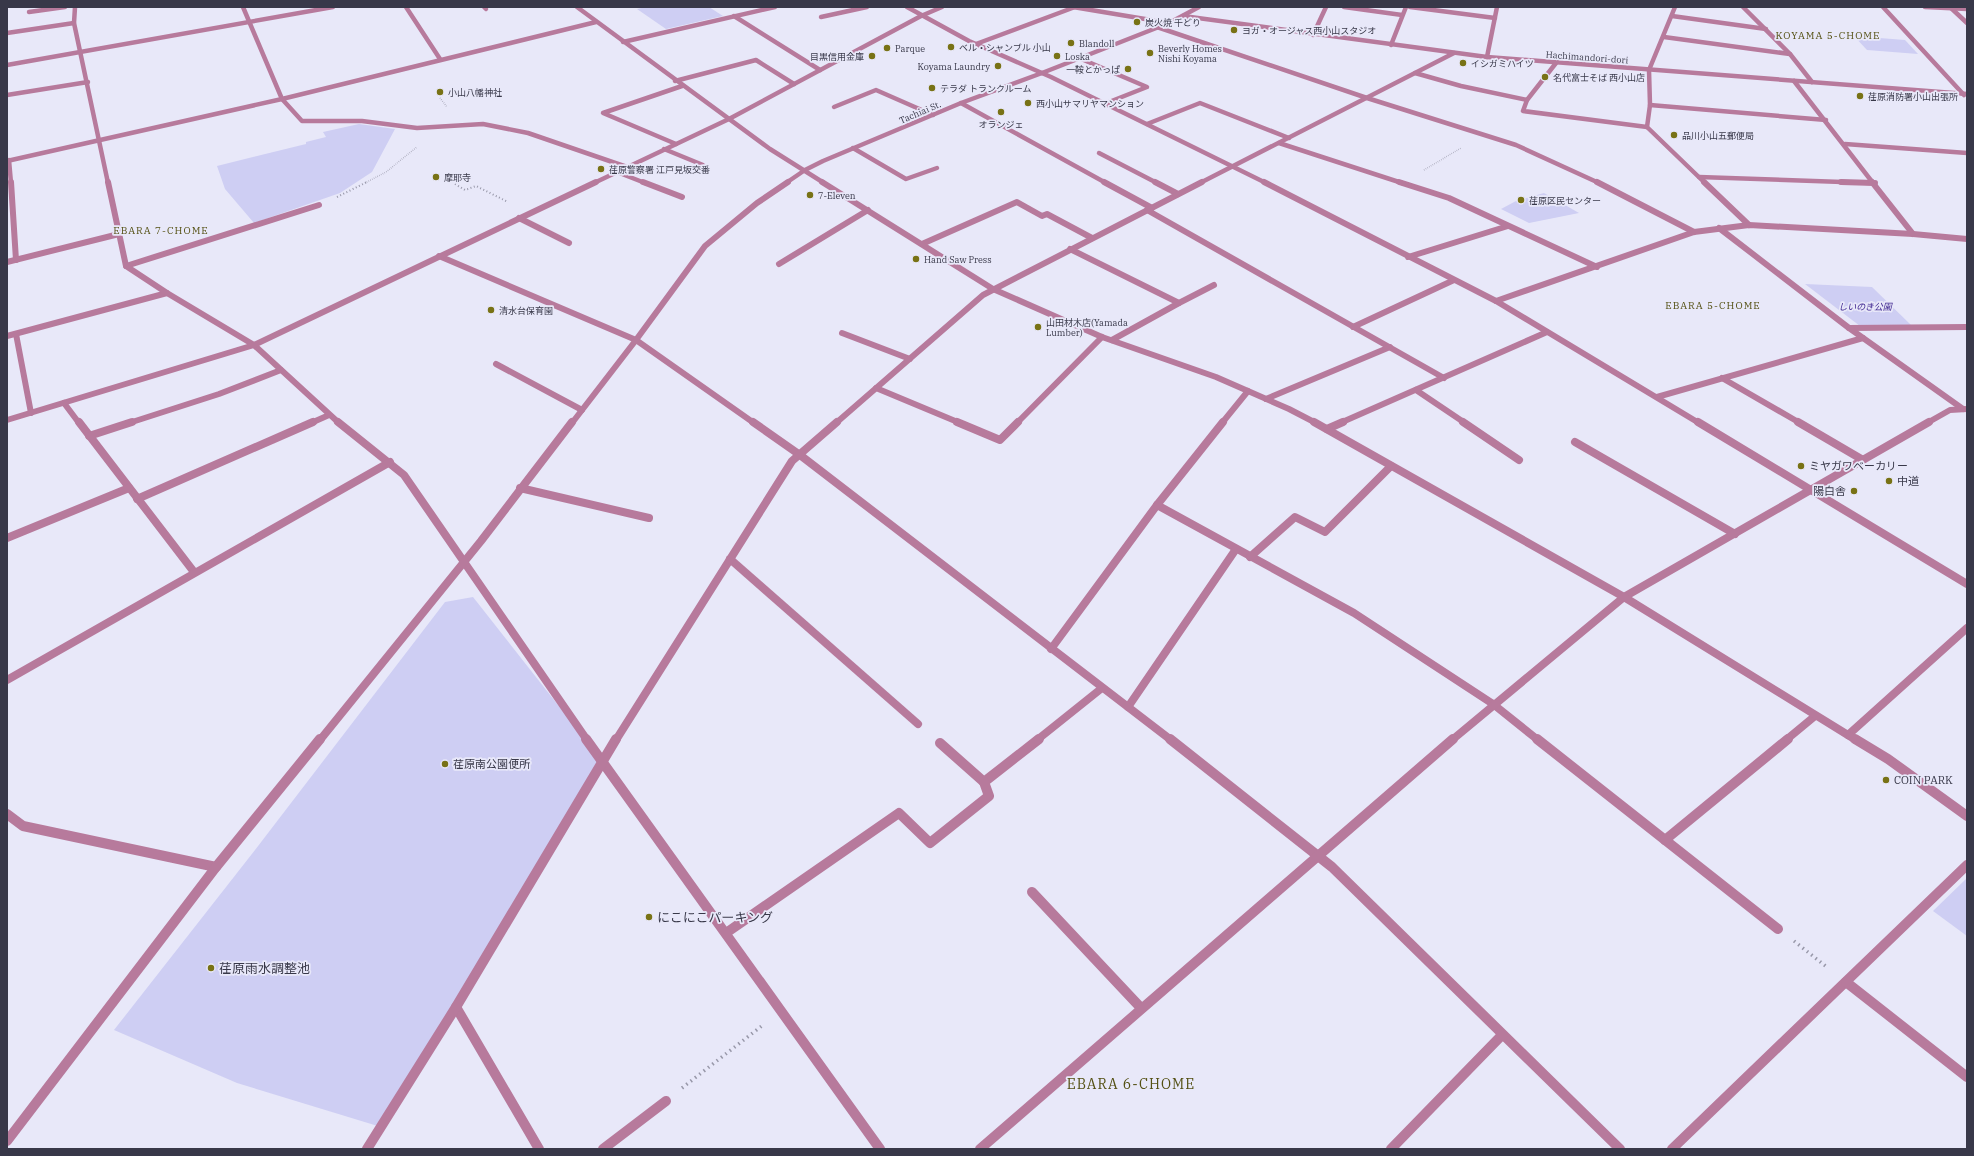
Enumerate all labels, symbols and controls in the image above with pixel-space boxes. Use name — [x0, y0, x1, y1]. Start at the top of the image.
marker: 炭火焼 千どり — [1132, 17, 1142, 27]
place label: 炭火焼 千どり — [1145, 17, 1201, 28]
marker: ヨガ・オージャス西小山スタジオ — [1229, 25, 1239, 35]
place label: ヨガ・オージャス西小山スタジオ — [1242, 25, 1376, 36]
district label: KOYAMA 5-CHOME — [1775, 29, 1881, 42]
marker: Blandoll — [1066, 38, 1076, 48]
place label: Blandoll — [1079, 38, 1115, 49]
marker: ベル・シャンブル 小山 — [946, 42, 956, 52]
place label: ベル・シャンブル 小山 — [959, 42, 1051, 53]
marker: Parque — [882, 43, 892, 53]
place label: Parque — [895, 43, 925, 54]
place label: Beverly Homes Nishi Koyama — [1158, 43, 1222, 64]
marker: Beverly Homes Nishi Koyama — [1145, 48, 1155, 58]
street label: Hachimandori-dori — [1545, 49, 1629, 65]
place label: 目黒信用金庫 — [810, 51, 864, 62]
marker: 目黒信用金庫 — [867, 51, 877, 61]
marker: Loska — [1052, 51, 1062, 61]
place label: Loska — [1065, 51, 1090, 62]
marker: イシガミハイツ — [1458, 58, 1468, 68]
place label: イシガミハイツ — [1471, 58, 1534, 69]
place label: Koyama Laundry — [918, 61, 990, 72]
marker: Koyama Laundry — [993, 61, 1003, 71]
place label: 一鞍とかっぱ — [1066, 64, 1120, 75]
marker: 一鞍とかっぱ — [1123, 64, 1133, 74]
marker: 名代富士そば 西小山店 — [1540, 72, 1550, 82]
place label: 名代富士そば 西小山店 — [1553, 72, 1645, 83]
marker: テラダ トランクルーム — [927, 83, 937, 93]
place label: テラダ トランクルーム — [940, 83, 1032, 94]
marker: 小山八幡神社 — [435, 87, 445, 97]
place label: 小山八幡神社 — [448, 87, 502, 98]
marker: 荏原消防署小山出張所 — [1855, 91, 1865, 101]
place label: 荏原消防署小山出張所 — [1868, 91, 1958, 102]
street label: Tachiai St. — [897, 98, 943, 126]
marker: 西小山サマリヤマンション — [1023, 98, 1033, 108]
place label: 西小山サマリヤマンション — [1036, 98, 1144, 109]
marker: オランジェ — [996, 107, 1006, 117]
place label: オランジェ — [978, 119, 1024, 130]
marker: 品川小山五郵便局 — [1669, 130, 1679, 140]
place label: 品川小山五郵便局 — [1682, 130, 1754, 141]
marker: 荏原警察署 江戸見坂交番 — [596, 164, 606, 174]
place label: 荏原警察署 江戸見坂交番 — [609, 164, 710, 175]
marker: 摩耶寺 — [431, 172, 441, 182]
place label: 摩耶寺 — [444, 172, 471, 183]
marker: 7-Eleven — [805, 190, 815, 200]
place label: 7-Eleven — [818, 190, 856, 201]
marker: 荏原区民センター — [1516, 195, 1526, 205]
place label: 荏原区民センター — [1529, 195, 1601, 206]
district label: EBARA 7-CHOME — [113, 224, 209, 237]
marker: Hand Saw Press — [911, 254, 921, 264]
place label: Hand Saw Press — [924, 254, 992, 265]
district label: EBARA 5-CHOME — [1665, 299, 1761, 312]
park label: しいのき公園 — [1838, 301, 1894, 312]
marker: 清水台保育園 — [486, 305, 496, 315]
place label: 清水台保育園 — [499, 305, 553, 316]
place label: 山田材木店(Yamada Lumber) — [1046, 317, 1128, 338]
marker: 山田材木店(Yamada Lumber) — [1033, 322, 1043, 332]
place label: ミヤガワベーカリー — [1809, 459, 1908, 473]
marker: ミヤガワベーカリー — [1796, 461, 1806, 471]
place label: 中道 — [1897, 474, 1919, 488]
marker: 中道 — [1884, 476, 1894, 486]
place label: 陽白舎 — [1813, 484, 1846, 498]
marker: 陽白舎 — [1849, 486, 1859, 496]
place label: 荏原南公園便所 — [453, 757, 531, 771]
marker: 荏原南公園便所 — [440, 759, 450, 769]
place label: COIN PARK — [1894, 773, 1953, 787]
marker: COIN PARK — [1881, 775, 1891, 785]
place label: にこにこパーキング — [657, 909, 773, 926]
marker: にこにこパーキング — [644, 912, 654, 922]
place label: 荏原雨水調整池 — [219, 960, 310, 977]
marker: 荏原雨水調整池 — [206, 963, 216, 973]
district label: EBARA 6-CHOME — [1067, 1075, 1195, 1093]

